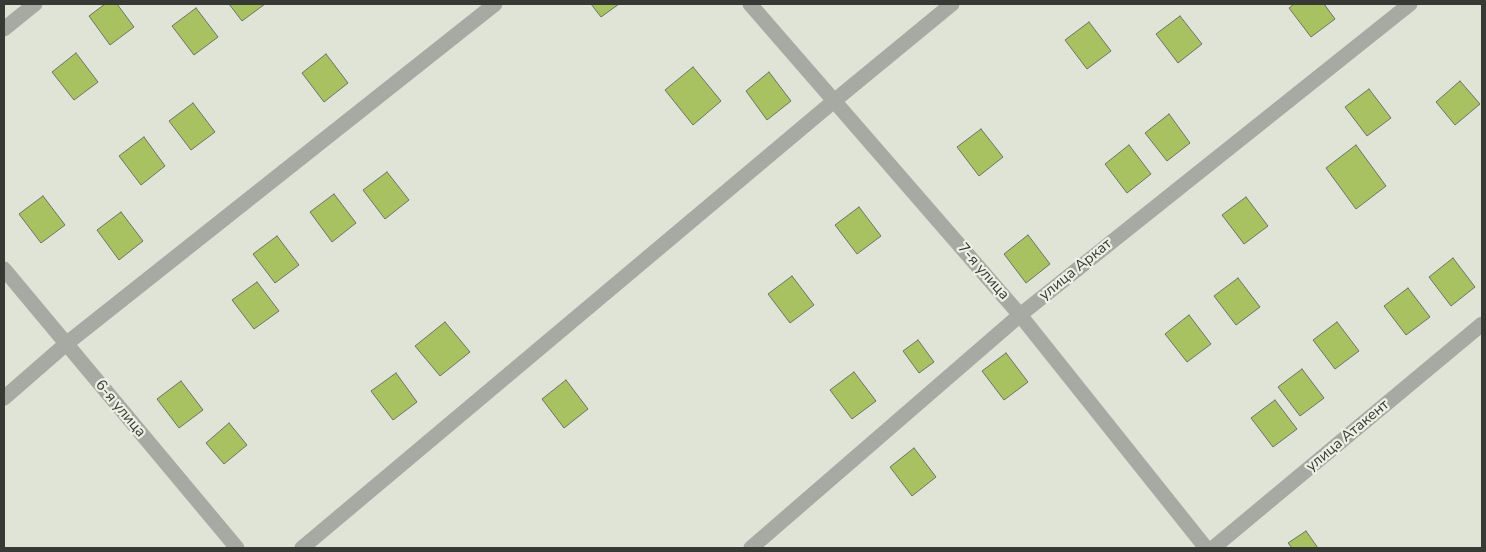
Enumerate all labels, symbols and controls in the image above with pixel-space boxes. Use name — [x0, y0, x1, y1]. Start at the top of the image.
street label: улица Аркат — [1036, 235, 1116, 305]
street label: 7-я улица — [954, 240, 1012, 304]
street label: 6-я улица — [91, 377, 149, 441]
street label: улица Атакент — [1303, 396, 1393, 476]

